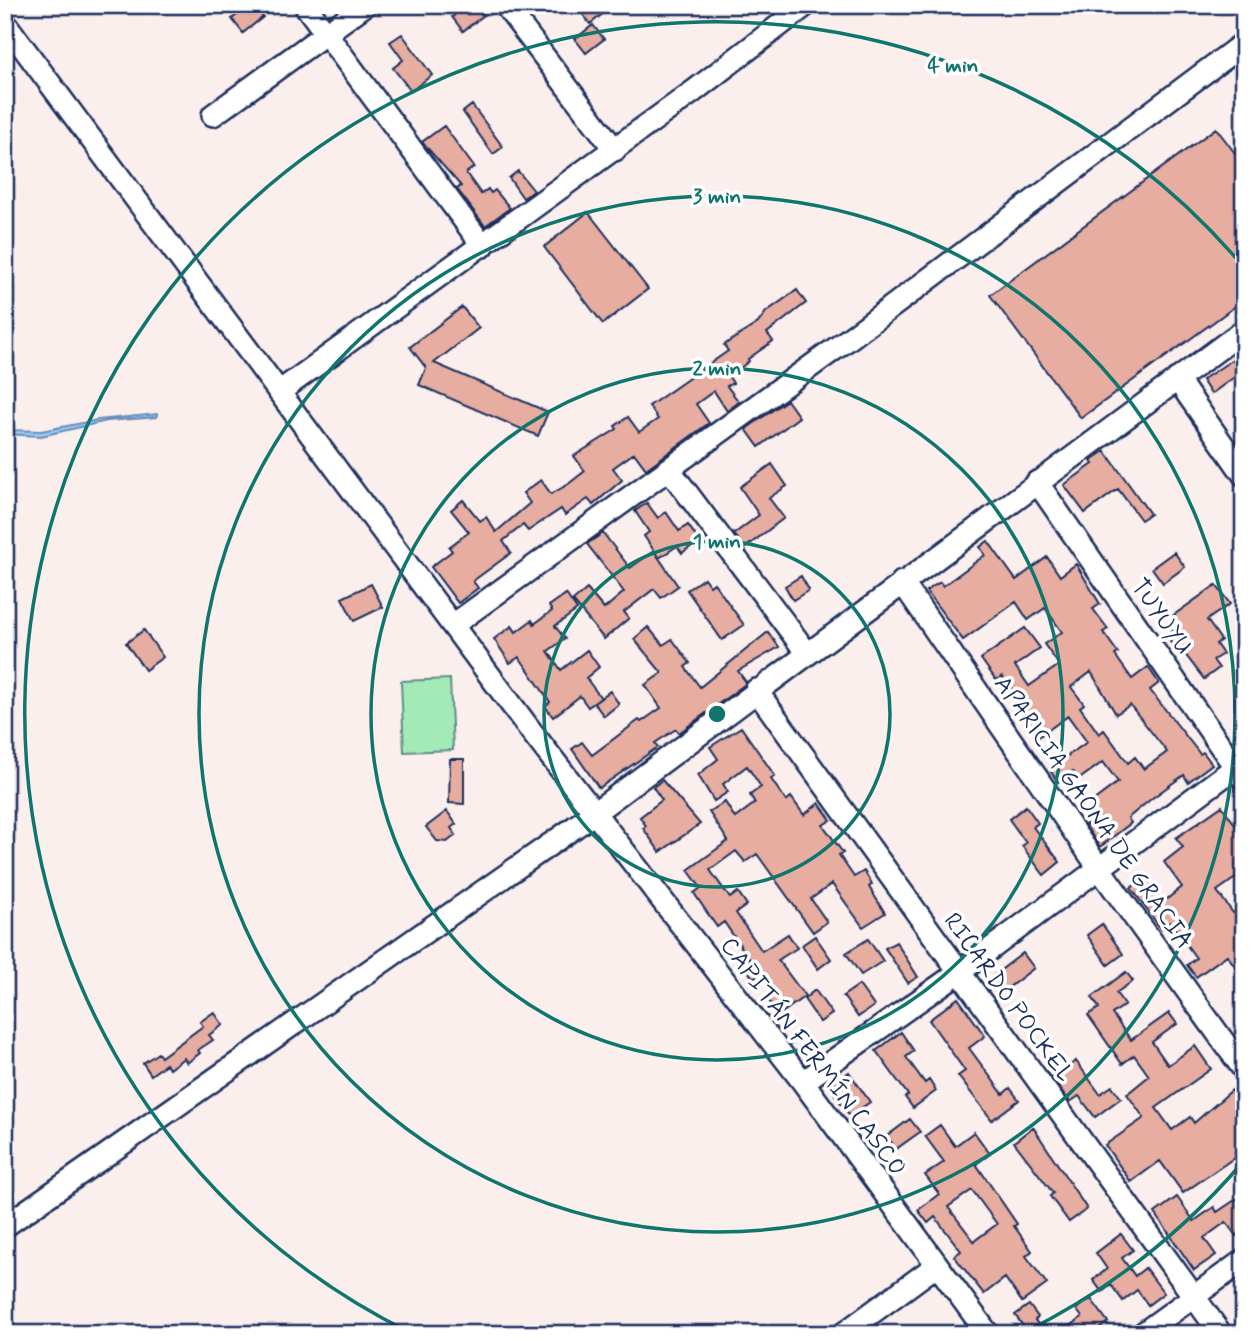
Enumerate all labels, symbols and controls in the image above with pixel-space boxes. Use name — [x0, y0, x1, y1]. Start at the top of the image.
text: 4 min — [927, 52, 979, 80]
text: 3 min — [693, 183, 741, 211]
text: 2 min — [692, 355, 742, 383]
text: 1 min — [693, 528, 741, 556]
street label: TUYUYU — [1123, 573, 1198, 661]
street label: APARICIA GAONA DE GRACIA — [986, 670, 1199, 956]
centre of rings — [705, 702, 729, 726]
street label: RICARDO POCKEL — [936, 907, 1080, 1089]
street label: CAPITÁN FERMÍN CASCO — [713, 931, 914, 1183]

